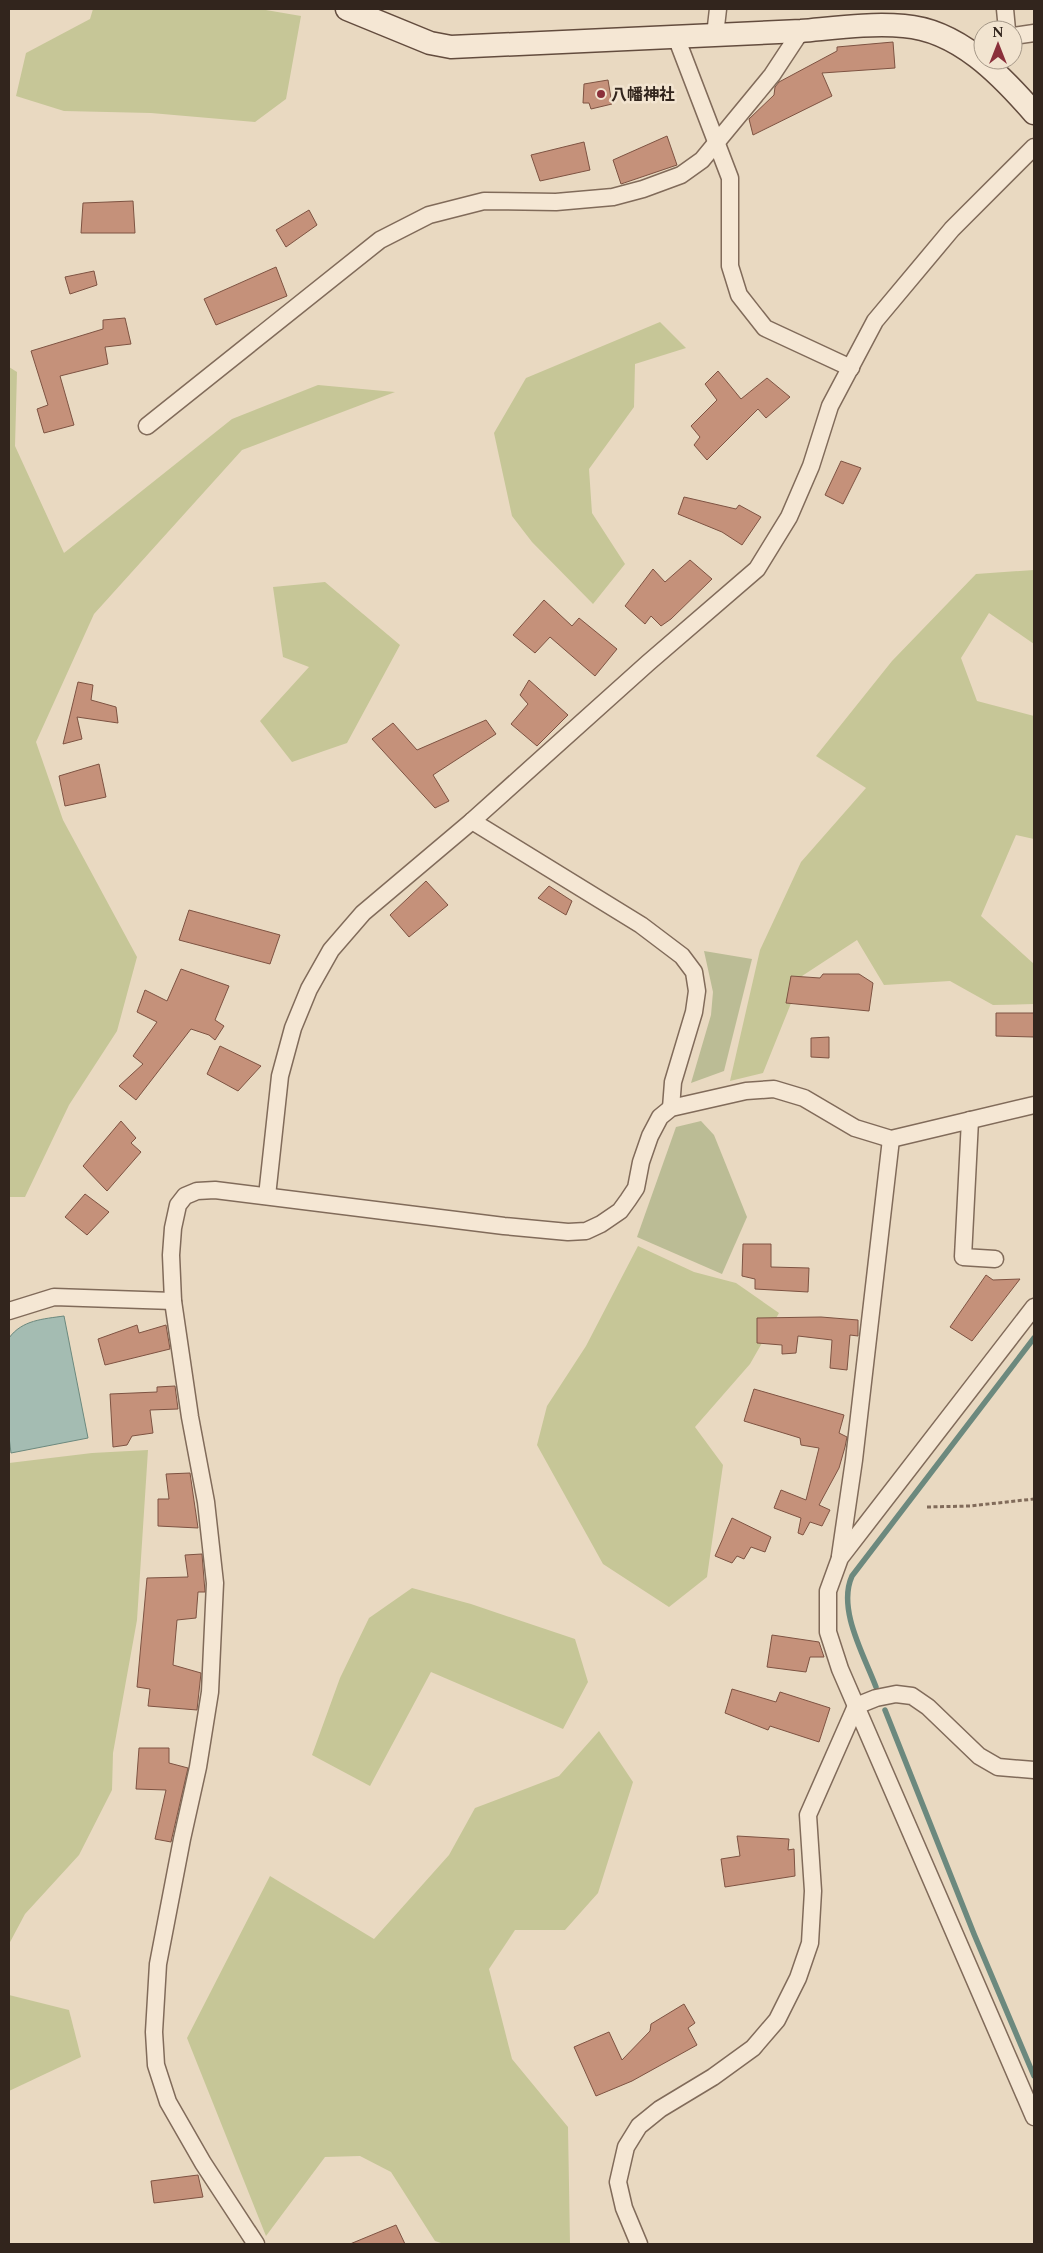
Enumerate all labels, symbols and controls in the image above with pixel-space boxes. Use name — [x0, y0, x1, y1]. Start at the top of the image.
north arrow — [973, 20, 1023, 70]
text: N — [992, 22, 1004, 43]
place label: 八幡神社 — [611, 83, 675, 107]
marker: 八幡神社 — [595, 88, 607, 100]

